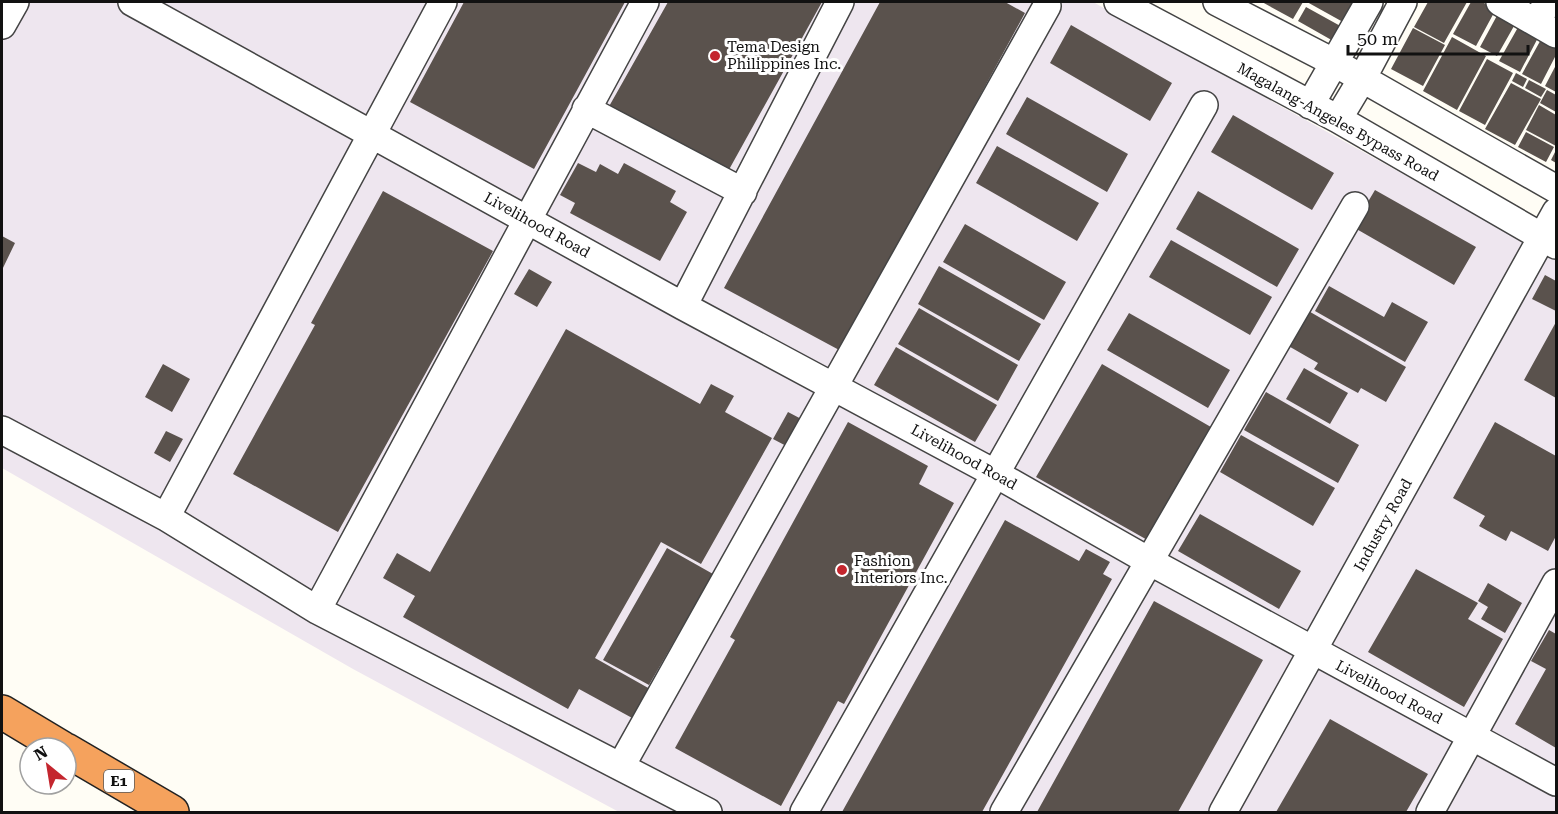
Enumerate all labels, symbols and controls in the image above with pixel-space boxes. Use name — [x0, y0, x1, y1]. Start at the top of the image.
scale bar — [1348, 18, 1528, 56]
text: 50 m — [1357, 28, 1398, 49]
place label: Tema Design Philippines Inc. — [727, 38, 841, 73]
marker: Tema Design Philippines Inc. — [708, 49, 722, 63]
street label: Magalang-Angeles Bypass Road — [1234, 59, 1442, 185]
street label: Livelihood Road — [481, 188, 593, 262]
street label: Livelihood Road — [908, 420, 1020, 494]
street label: Industry Road — [1350, 475, 1416, 574]
place label: Fashion Interiors Inc. — [854, 552, 948, 587]
marker: Fashion Interiors Inc. — [835, 563, 849, 577]
street label: Livelihood Road — [1333, 656, 1446, 728]
north arrow — [18, 736, 78, 796]
text: N — [31, 742, 51, 765]
road number: E1 — [104, 770, 134, 792]

